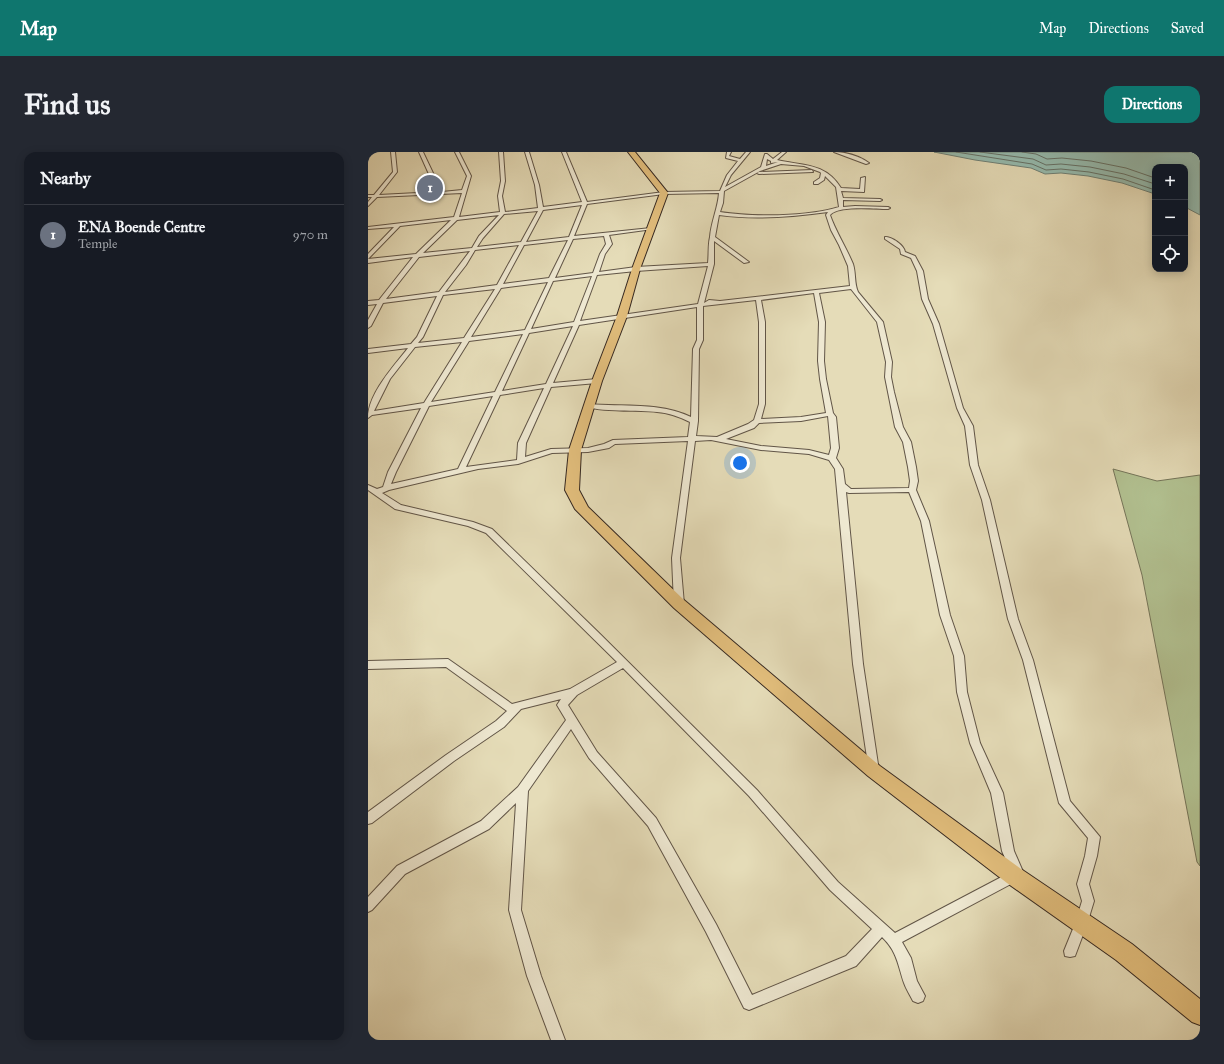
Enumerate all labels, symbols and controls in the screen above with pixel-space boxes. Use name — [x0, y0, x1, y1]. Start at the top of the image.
text: Map — [20, 17, 57, 40]
text: Map — [1039, 20, 1066, 37]
text: Directions — [1088, 20, 1149, 37]
text: Saved — [1171, 20, 1204, 37]
button: Directions — [1104, 86, 1200, 123]
text: Find us — [24, 87, 110, 122]
map controls — [1152, 164, 1188, 272]
button: + — [1152, 164, 1188, 200]
text: Nearby — [40, 168, 91, 189]
pin: 1 — [417, 173, 443, 203]
button: − — [1152, 200, 1188, 236]
text: ENA Boende Centre — [78, 218, 205, 236]
text: 1 — [50, 227, 56, 243]
text: 970 m — [293, 227, 328, 243]
text: Temple — [78, 236, 118, 252]
button: locate — [1152, 236, 1188, 272]
your location — [730, 453, 750, 473]

